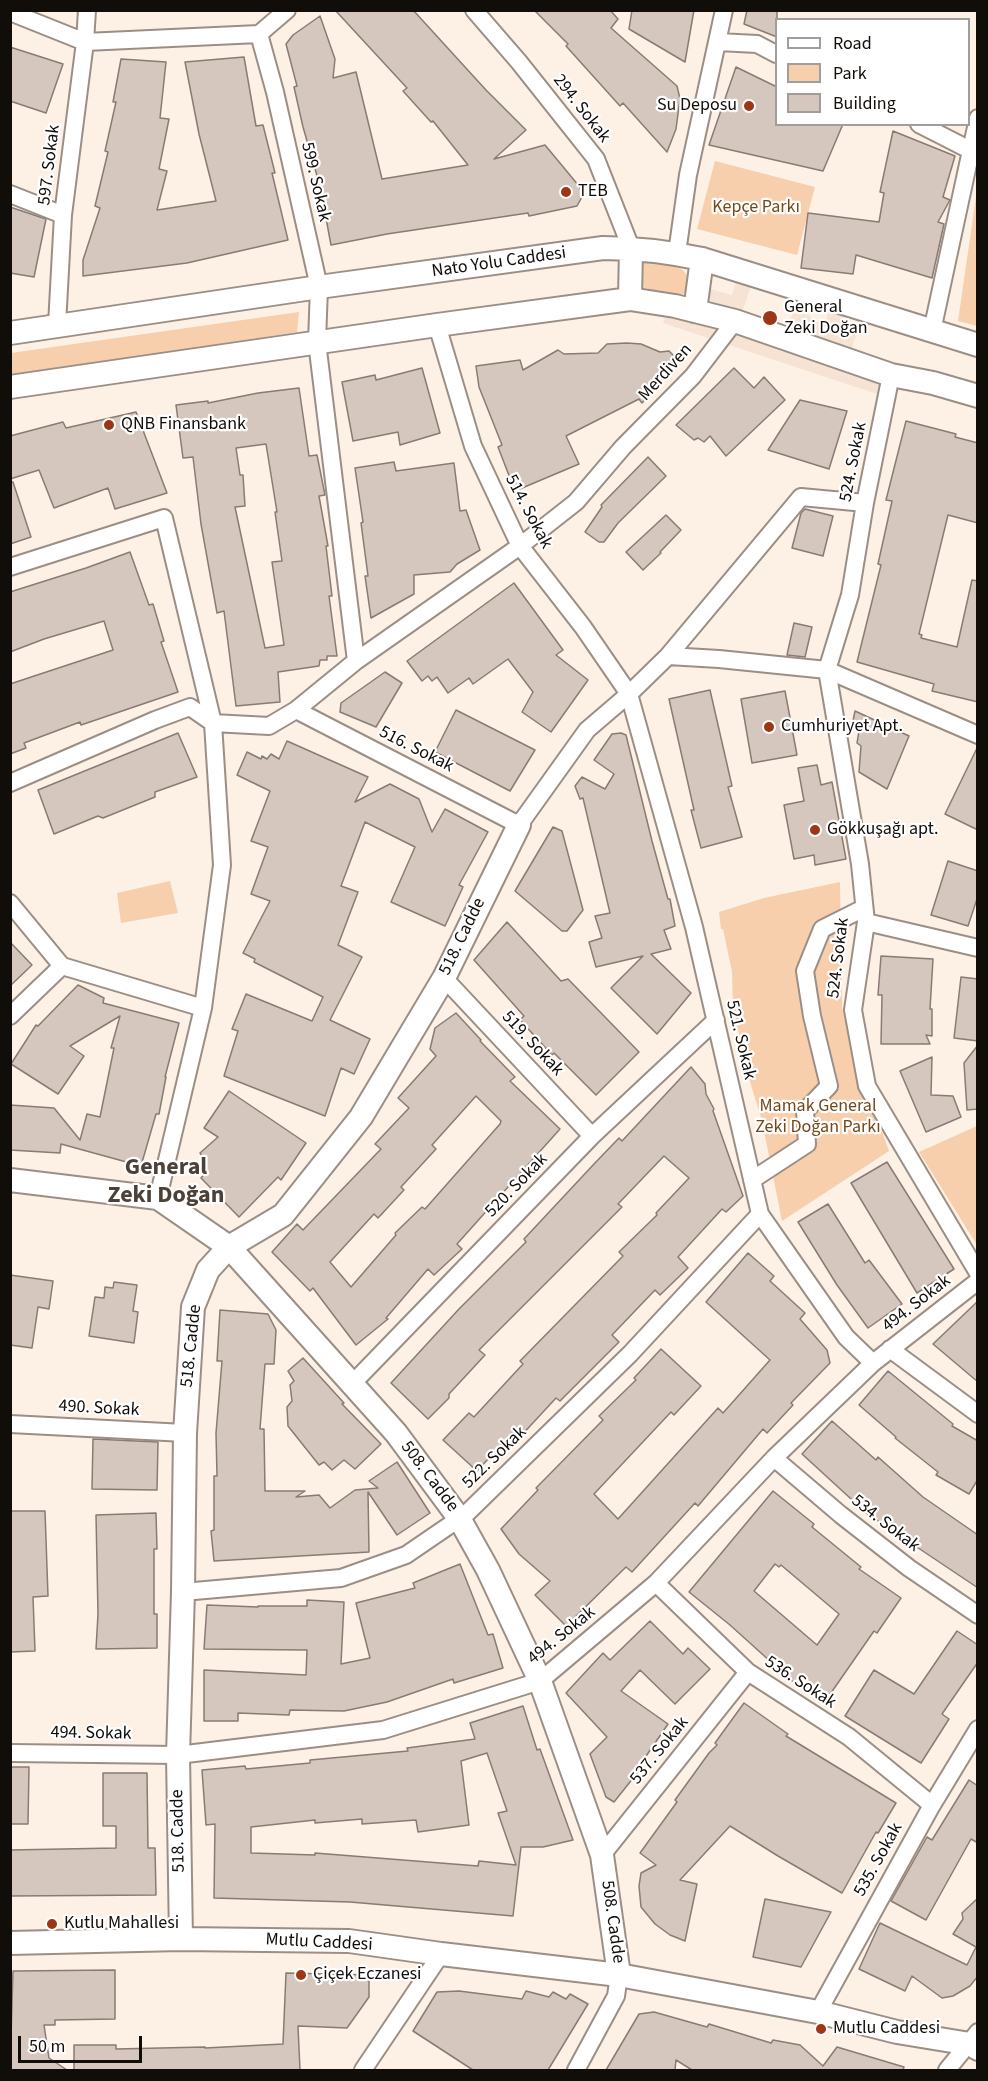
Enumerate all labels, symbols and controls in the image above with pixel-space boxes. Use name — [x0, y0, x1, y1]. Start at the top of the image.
legend — [775, 18, 970, 126]
text: Road — [833, 31, 872, 56]
text: Park — [833, 61, 867, 86]
street label: 294. Sokak — [548, 70, 614, 148]
text: Building — [833, 91, 896, 116]
place label: Su Deposu — [657, 95, 737, 117]
marker: Su Deposu — [742, 99, 756, 113]
street label: 597. Sokak — [34, 123, 66, 207]
street label: 599. Sokak — [295, 140, 335, 224]
place label: TEB — [578, 181, 608, 203]
marker: TEB — [559, 185, 573, 199]
park label: Kepçe Parkı — [712, 197, 800, 219]
street label: Nato Yolu Caddesi — [430, 243, 568, 283]
place label: General Zeki Doğan — [784, 297, 868, 340]
marker: General Zeki Doğan — [761, 309, 779, 327]
street label: Merdiven — [635, 340, 697, 406]
place label: QNB Finansbank — [121, 414, 246, 436]
marker: QNB Finansbank — [102, 418, 116, 432]
street label: 524. Sokak — [836, 420, 872, 504]
street label: 514. Sokak — [499, 471, 557, 553]
place label: Cumhuriyet Apt. — [781, 716, 903, 738]
marker: Cumhuriyet Apt. — [762, 720, 776, 734]
street label: 516. Sokak — [375, 722, 457, 778]
place label: Gökkuşağı apt. — [827, 819, 938, 841]
marker: Gökkuşağı apt. — [808, 823, 822, 837]
street label: 518. Cadde — [435, 895, 491, 979]
street label: 524. Sokak — [823, 916, 855, 1000]
street label: 521. Sokak — [720, 998, 760, 1082]
street label: 519. Sokak — [496, 1007, 568, 1081]
park label: Mamak General Zeki Doğan Parkı — [755, 1096, 881, 1138]
street label: 520. Sokak — [481, 1149, 553, 1223]
district label: General Zeki Doğan — [108, 1155, 224, 1211]
street label: 494. Sokak — [878, 1271, 956, 1337]
street label: 518. Cadde — [177, 1304, 207, 1388]
street label: 490. Sokak — [58, 1396, 140, 1422]
street label: 522. Sokak — [458, 1422, 532, 1494]
street label: 508. Cadde — [395, 1437, 463, 1517]
street label: 534. Sokak — [846, 1491, 924, 1557]
street label: 494. Sokak — [524, 1602, 600, 1670]
street label: 536. Sokak — [760, 1652, 840, 1714]
street label: 537. Sokak — [626, 1713, 694, 1789]
street label: 494. Sokak — [50, 1722, 132, 1746]
street label: 518. Cadde — [167, 1789, 191, 1873]
street label: 535. Sokak — [850, 1819, 908, 1901]
street label: 508. Cadde — [596, 1879, 628, 1965]
place label: Kutlu Mahallesi — [64, 1913, 179, 1935]
marker: Kutlu Mahallesi — [45, 1917, 59, 1931]
street label: Mutlu Caddesi — [265, 1929, 373, 1957]
place label: Çiçek Eczanesi — [313, 1964, 422, 1986]
marker: Çiçek Eczanesi — [294, 1968, 308, 1982]
place label: Mutlu Caddesi — [833, 2018, 940, 2040]
marker: Mutlu Caddesi — [814, 2022, 828, 2036]
scale bar — [21, 2024, 146, 2062]
text: 50 m — [29, 2034, 65, 2059]

